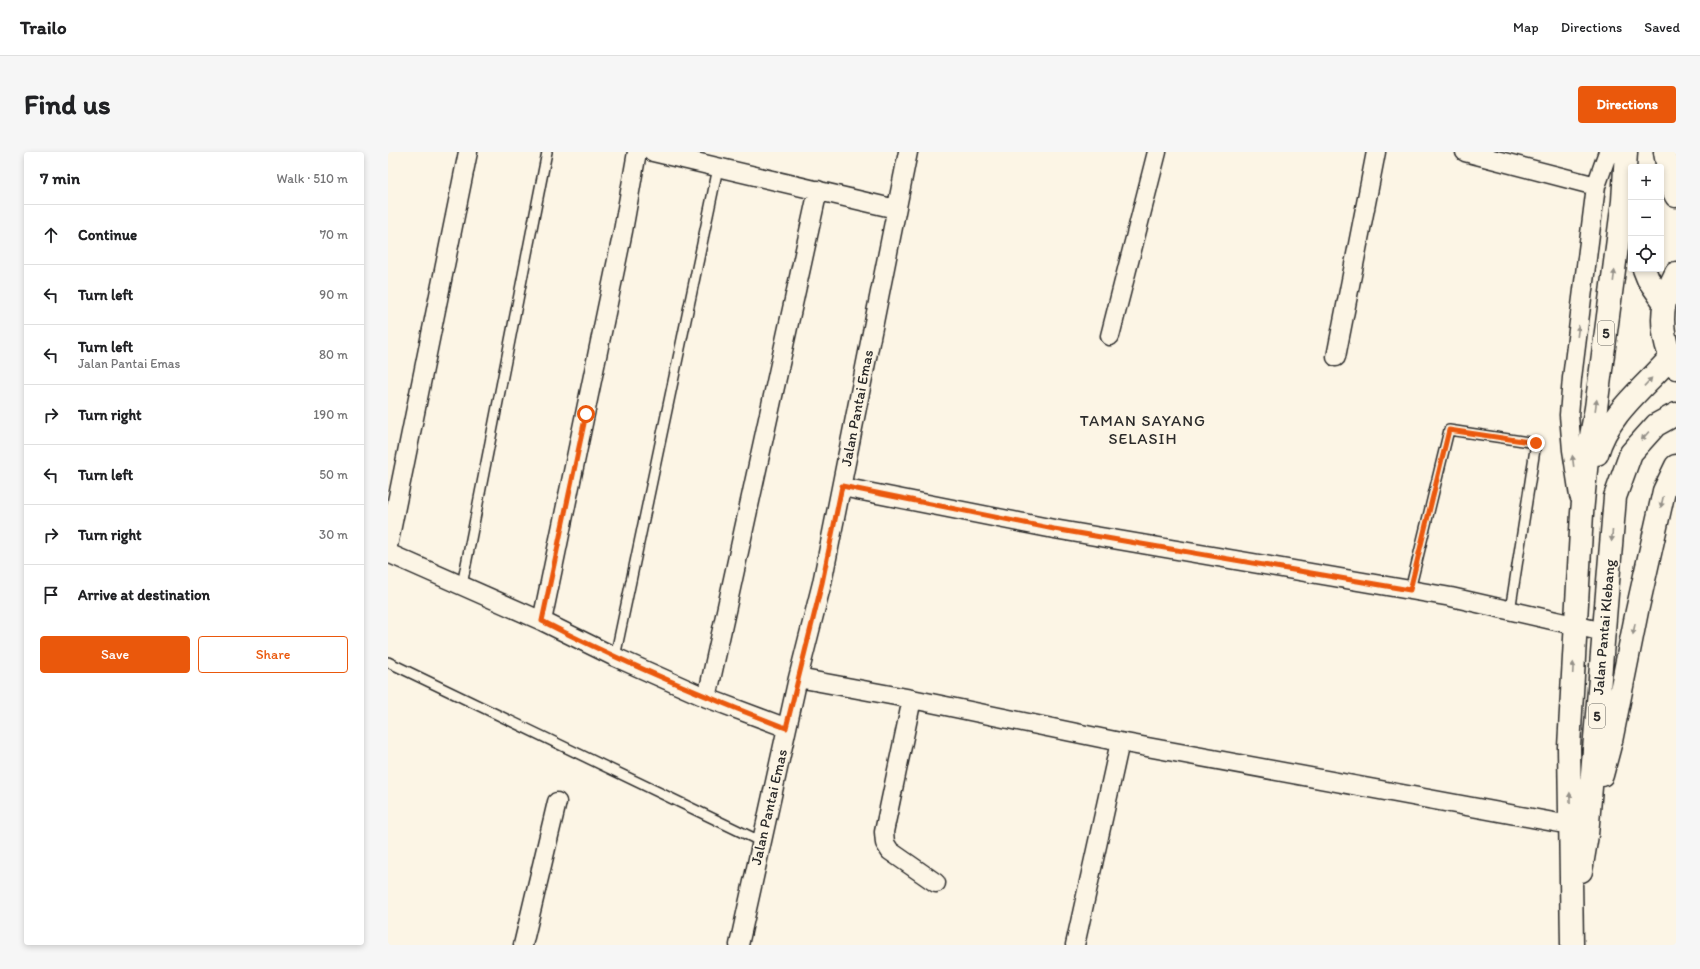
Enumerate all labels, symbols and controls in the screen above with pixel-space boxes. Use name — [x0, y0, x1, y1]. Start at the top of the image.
text: Trailo — [20, 16, 67, 39]
text: Map — [1513, 19, 1539, 36]
text: Directions — [1561, 19, 1622, 36]
text: Saved — [1644, 19, 1680, 36]
button: Directions — [1578, 86, 1676, 123]
text: Find us — [24, 87, 111, 121]
map controls — [1628, 164, 1664, 272]
button: + — [1628, 164, 1664, 200]
text: 7 min — [40, 168, 80, 188]
text: Walk · 510 m — [277, 171, 348, 186]
button: − — [1628, 200, 1664, 236]
icon: ahead — [40, 224, 62, 246]
text: Continue — [78, 226, 137, 244]
text: 70 m — [320, 227, 348, 242]
button: locate — [1628, 236, 1664, 272]
one-way arrow — [1611, 270, 1617, 282]
icon: left — [40, 284, 62, 306]
text: Turn left — [78, 286, 133, 304]
text: 90 m — [319, 287, 348, 302]
road number: 5 — [1598, 321, 1614, 345]
one-way arrow — [1574, 325, 1581, 337]
text: Turn left — [78, 338, 133, 356]
icon: left — [40, 344, 62, 366]
text: 80 m — [319, 347, 348, 362]
street label: Jalan Pantai Emas — [837, 348, 877, 468]
text: Jalan Pantai Emas — [78, 356, 180, 371]
one-way arrow — [1644, 377, 1653, 387]
one-way arrow — [1593, 399, 1599, 411]
icon: right — [40, 404, 62, 426]
route start — [577, 405, 595, 423]
text: Turn right — [78, 406, 142, 424]
text: 190 m — [313, 407, 348, 422]
district label: TAMAN SAYANG SELASIH — [1080, 411, 1206, 448]
one-way arrow — [1641, 431, 1650, 442]
route end — [1527, 434, 1545, 452]
one-way arrow — [1570, 455, 1577, 467]
icon: left — [40, 464, 62, 486]
text: Turn left — [78, 466, 133, 484]
text: 50 m — [319, 467, 348, 482]
one-way arrow — [1658, 496, 1664, 508]
icon: right — [40, 524, 62, 546]
text: Turn right — [78, 526, 142, 544]
text: 30 m — [319, 527, 348, 542]
one-way arrow — [1609, 530, 1615, 542]
street label: Jalan Pantai Klebang — [1589, 558, 1619, 696]
icon: arrive — [40, 584, 62, 606]
text: Arrive at destination — [78, 586, 210, 604]
one-way arrow — [1630, 623, 1636, 635]
button: Save — [40, 636, 190, 673]
button: Share — [198, 636, 348, 673]
one-way arrow — [1570, 662, 1577, 674]
road number: 5 — [1589, 704, 1605, 728]
street label: Jalan Pantai Emas — [747, 747, 791, 867]
one-way arrow — [1567, 791, 1573, 804]

